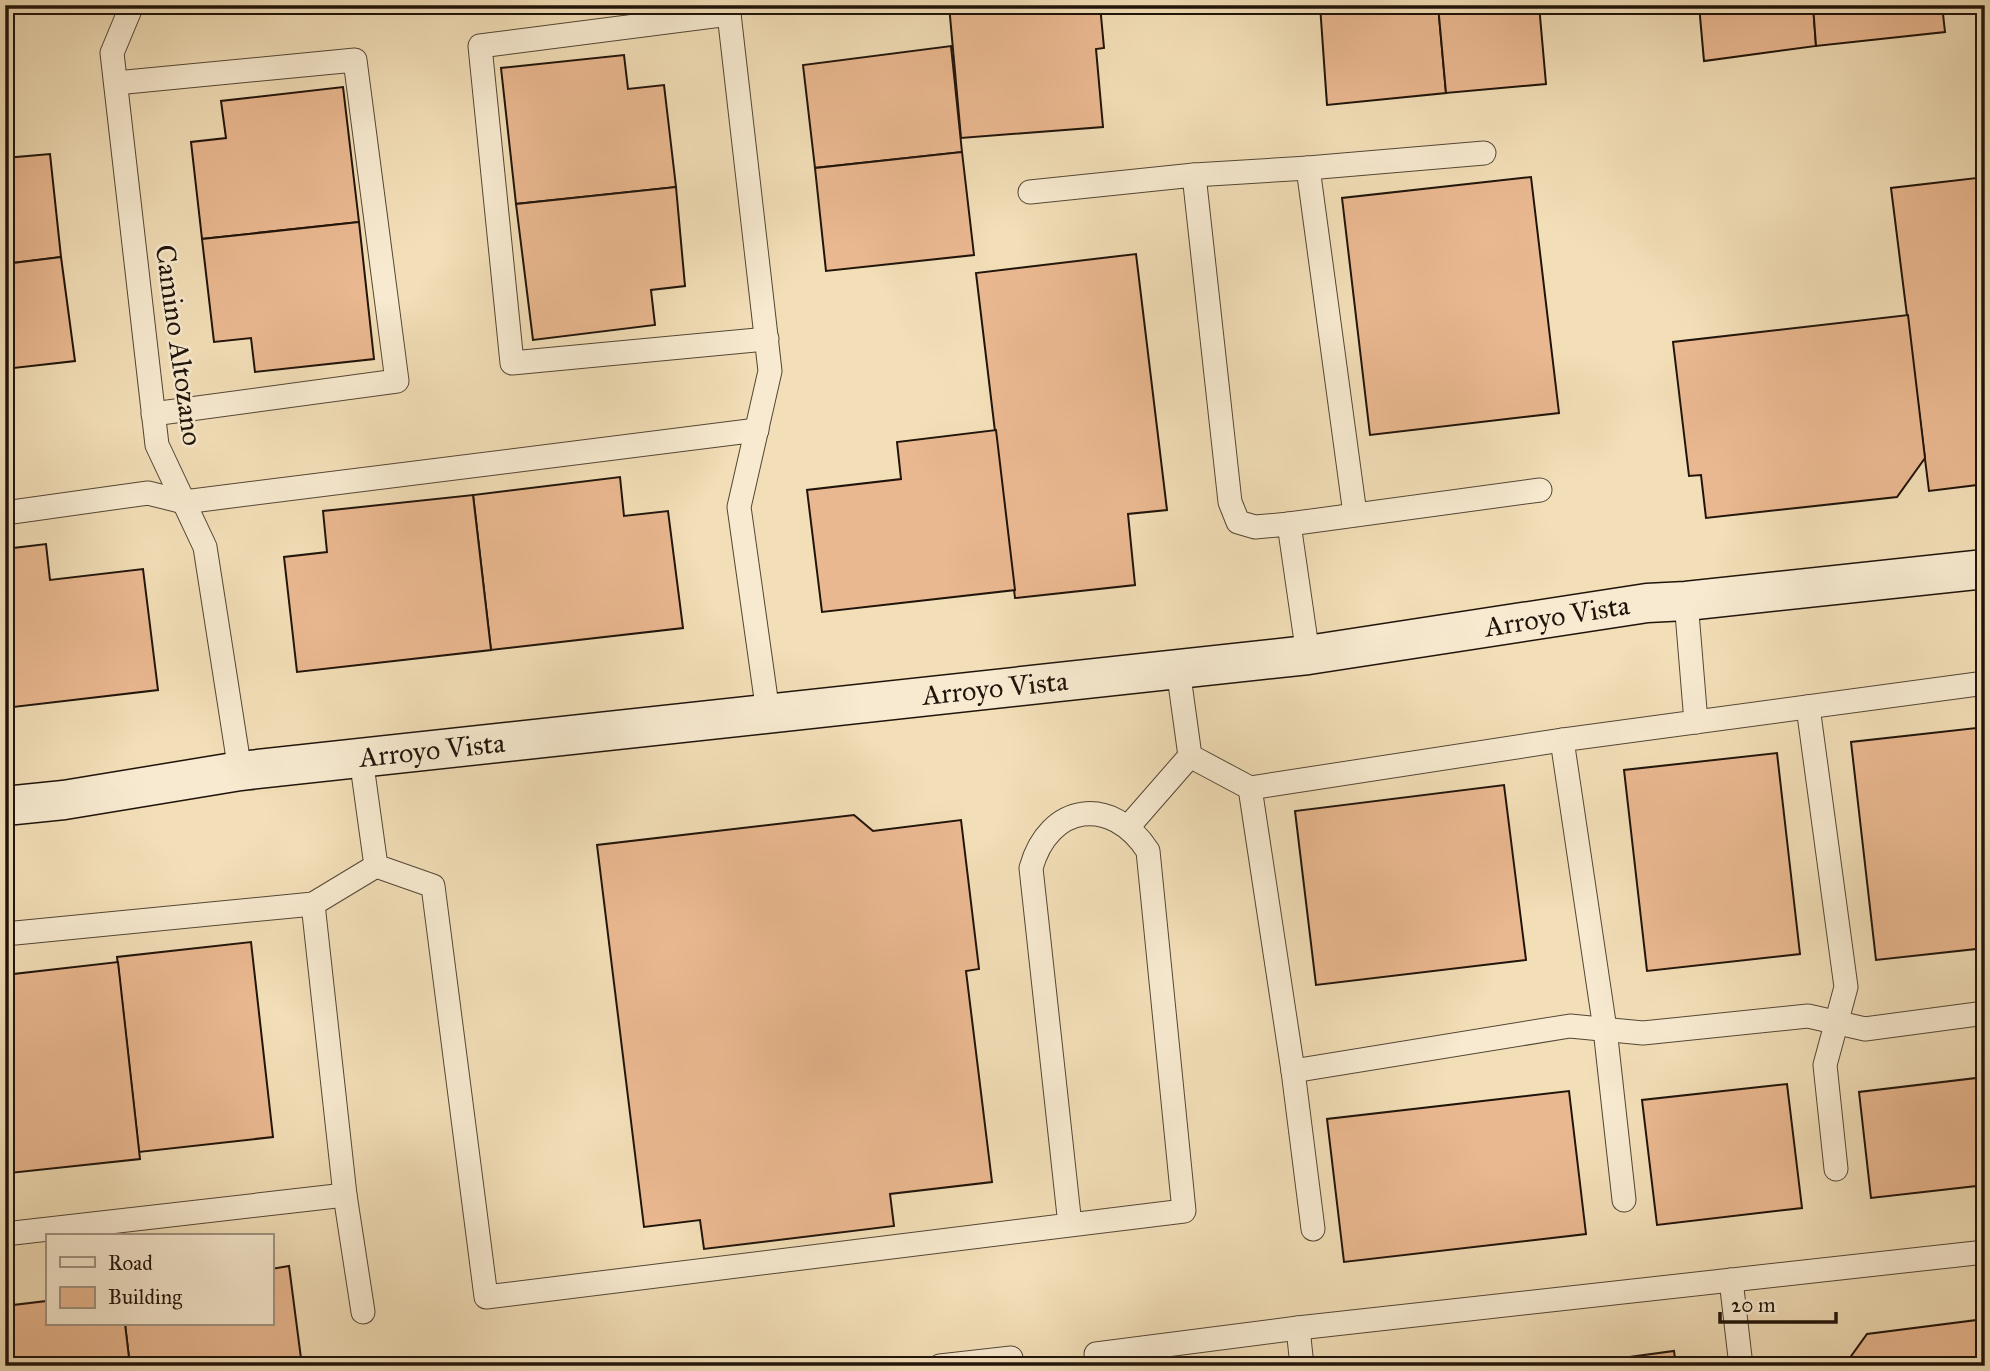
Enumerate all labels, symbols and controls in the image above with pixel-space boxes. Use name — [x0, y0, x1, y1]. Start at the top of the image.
street label: Camino Altozano — [148, 242, 210, 448]
street label: Arroyo Vista — [1481, 587, 1632, 645]
street label: Arroyo Vista — [920, 663, 1070, 713]
street label: Arroyo Vista — [357, 725, 507, 775]
legend — [46, 1234, 273, 1326]
text: Road — [108, 1250, 153, 1276]
scale bar — [1720, 1280, 1836, 1324]
text: Building — [108, 1284, 182, 1310]
text: 20 m — [1731, 1292, 1776, 1318]

